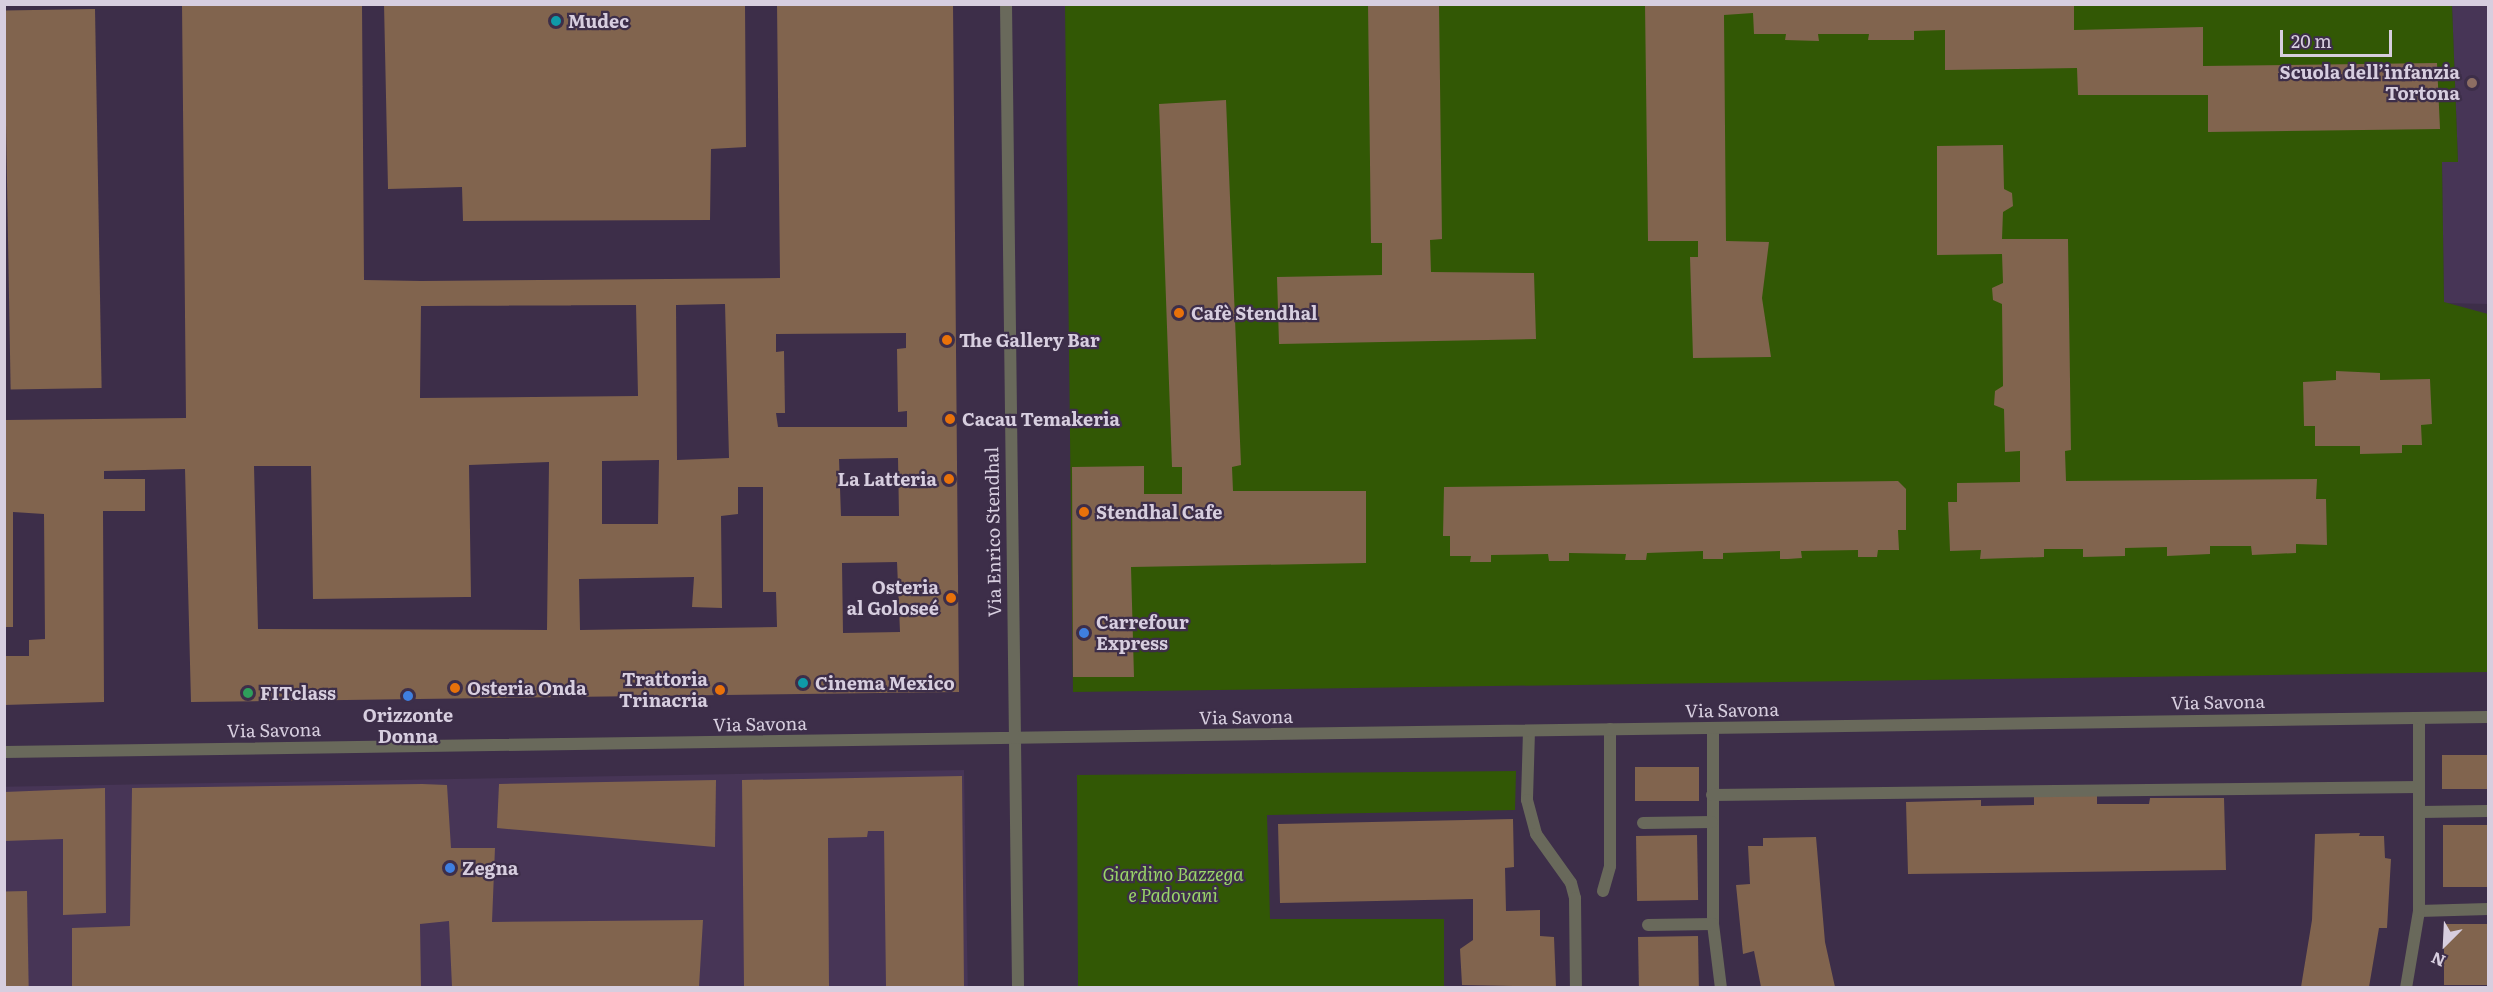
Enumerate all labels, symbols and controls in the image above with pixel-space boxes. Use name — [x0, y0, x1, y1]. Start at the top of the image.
place label: Mudec — [568, 10, 629, 32]
marker: Mudec — [549, 14, 563, 28]
scale bar — [2283, 18, 2396, 56]
text: 20 m — [2291, 27, 2332, 54]
place label: Scuola dell’infanzia Tortona — [2280, 62, 2460, 104]
marker: Scuola dell’infanzia Tortona — [2465, 76, 2479, 90]
place label: Cafè Stendhal — [1191, 302, 1318, 324]
marker: Cafè Stendhal — [1172, 306, 1186, 320]
place label: The Gallery Bar — [959, 329, 1100, 351]
marker: The Gallery Bar — [940, 333, 954, 347]
place label: Cacau Temakeria — [962, 408, 1120, 430]
marker: Cacau Temakeria — [943, 412, 957, 426]
street label: Via Enrico Stendhal — [981, 447, 1005, 617]
place label: La Latteria — [837, 468, 937, 490]
marker: La Latteria — [942, 472, 956, 486]
place label: Stendhal Cafe — [1096, 501, 1223, 523]
marker: Stendhal Cafe — [1077, 505, 1091, 519]
place label: Osteria al Goloseé — [847, 577, 939, 620]
marker: Osteria al Goloseé — [944, 591, 958, 605]
place label: Carrefour Express — [1096, 612, 1189, 654]
marker: Carrefour Express — [1077, 626, 1091, 640]
place label: Trattoria Trinacria — [619, 669, 708, 712]
place label: Cinema Mexico — [815, 672, 955, 694]
marker: Cinema Mexico — [796, 676, 810, 690]
place label: Osteria Onda — [467, 677, 587, 699]
marker: Osteria Onda — [448, 681, 462, 695]
place label: FITclass — [260, 682, 336, 704]
marker: Trattoria Trinacria — [713, 683, 727, 697]
marker: FITclass — [241, 686, 255, 700]
marker: Orizzonte Donna — [401, 689, 415, 703]
street label: Via Savona — [2171, 690, 2265, 714]
street label: Via Savona — [1685, 698, 1779, 722]
place label: Orizzonte Donna — [363, 705, 453, 748]
street label: Via Savona — [1199, 705, 1293, 729]
street label: Via Savona — [713, 712, 807, 736]
street label: Via Savona — [227, 718, 321, 742]
place label: Zegna — [462, 857, 518, 879]
marker: Zegna — [443, 861, 457, 875]
park label: Giardino Bazzega e Padovani — [1103, 864, 1243, 906]
north arrow — [2415, 914, 2475, 974]
text: N — [2427, 947, 2449, 974]

